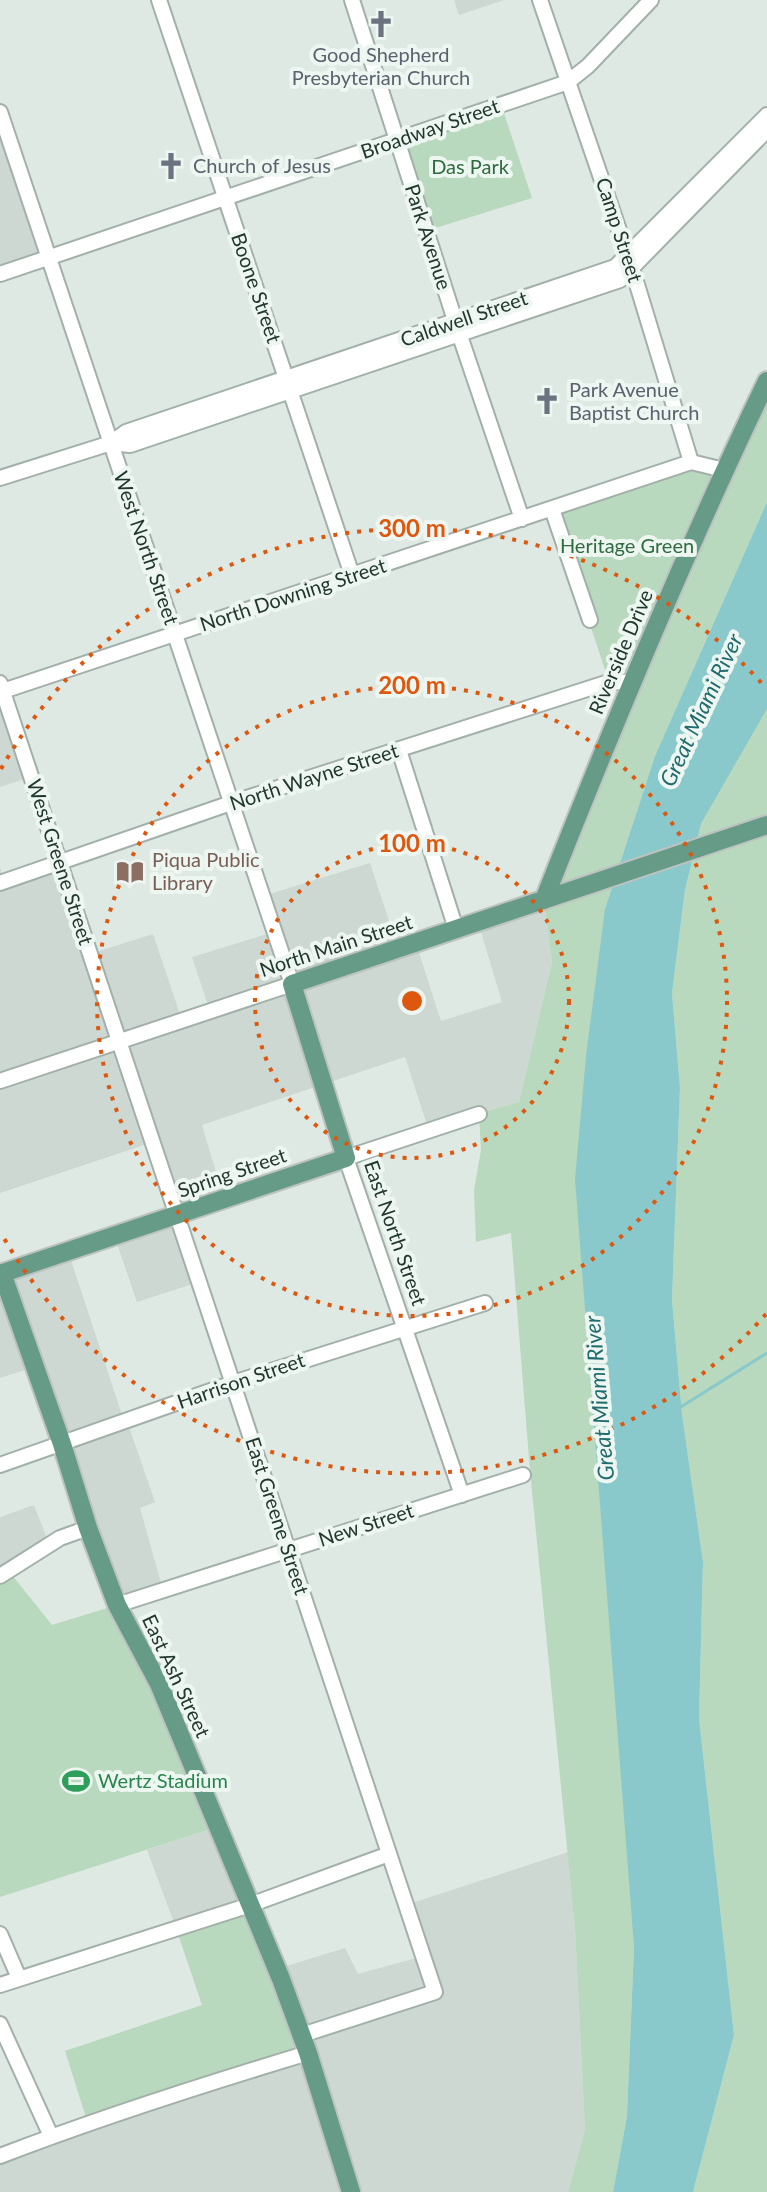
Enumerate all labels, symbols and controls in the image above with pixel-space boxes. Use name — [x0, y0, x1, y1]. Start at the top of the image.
church icon: Good Shepherd Presbyterian Church — [366, 9, 396, 39]
place label: Good Shepherd Presbyterian Church — [292, 42, 470, 89]
street label: Broadway Street — [357, 93, 502, 163]
church icon: Church of Jesus — [156, 151, 186, 181]
place label: Church of Jesus — [193, 153, 331, 177]
park label: Das Park — [431, 154, 510, 178]
street label: Camp Street — [592, 174, 648, 285]
street label: Park Avenue — [401, 181, 457, 293]
street label: Boone Street — [227, 229, 287, 346]
street label: Caldwell Street — [397, 285, 530, 351]
place label: Park Avenue Baptist Church — [569, 377, 699, 424]
church icon: Park Avenue Baptist Church — [532, 386, 562, 416]
street label: West North Street — [109, 468, 184, 628]
text: 300 m — [378, 513, 446, 542]
park label: Heritage Green — [560, 533, 694, 557]
street label: North Downing Street — [197, 553, 389, 635]
street label: Riverside Drive — [583, 586, 657, 718]
water label: Great Miami River — [653, 629, 748, 790]
text: 200 m — [378, 670, 446, 699]
street label: North Wayne Street — [226, 737, 401, 815]
street label: West Greene Street — [23, 776, 99, 948]
text: 100 m — [378, 828, 446, 857]
place label: Piqua Public Library — [152, 847, 260, 894]
library icon: Piqua Public Library — [115, 857, 145, 887]
street label: North Main Street — [256, 909, 415, 981]
centre of rings — [398, 987, 426, 1015]
street label: Spring Street — [174, 1142, 289, 1202]
street label: East North Street — [360, 1157, 432, 1308]
water label: Great Miami River — [578, 1314, 619, 1482]
street label: Harrison Street — [174, 1347, 308, 1413]
street label: East Greene Street — [241, 1434, 315, 1598]
street label: New Street — [315, 1497, 416, 1551]
street label: East Ash Street — [138, 1610, 216, 1741]
sports icon: Wertz Stadium — [61, 1766, 91, 1796]
place label: Wertz Stadium — [98, 1768, 228, 1792]

